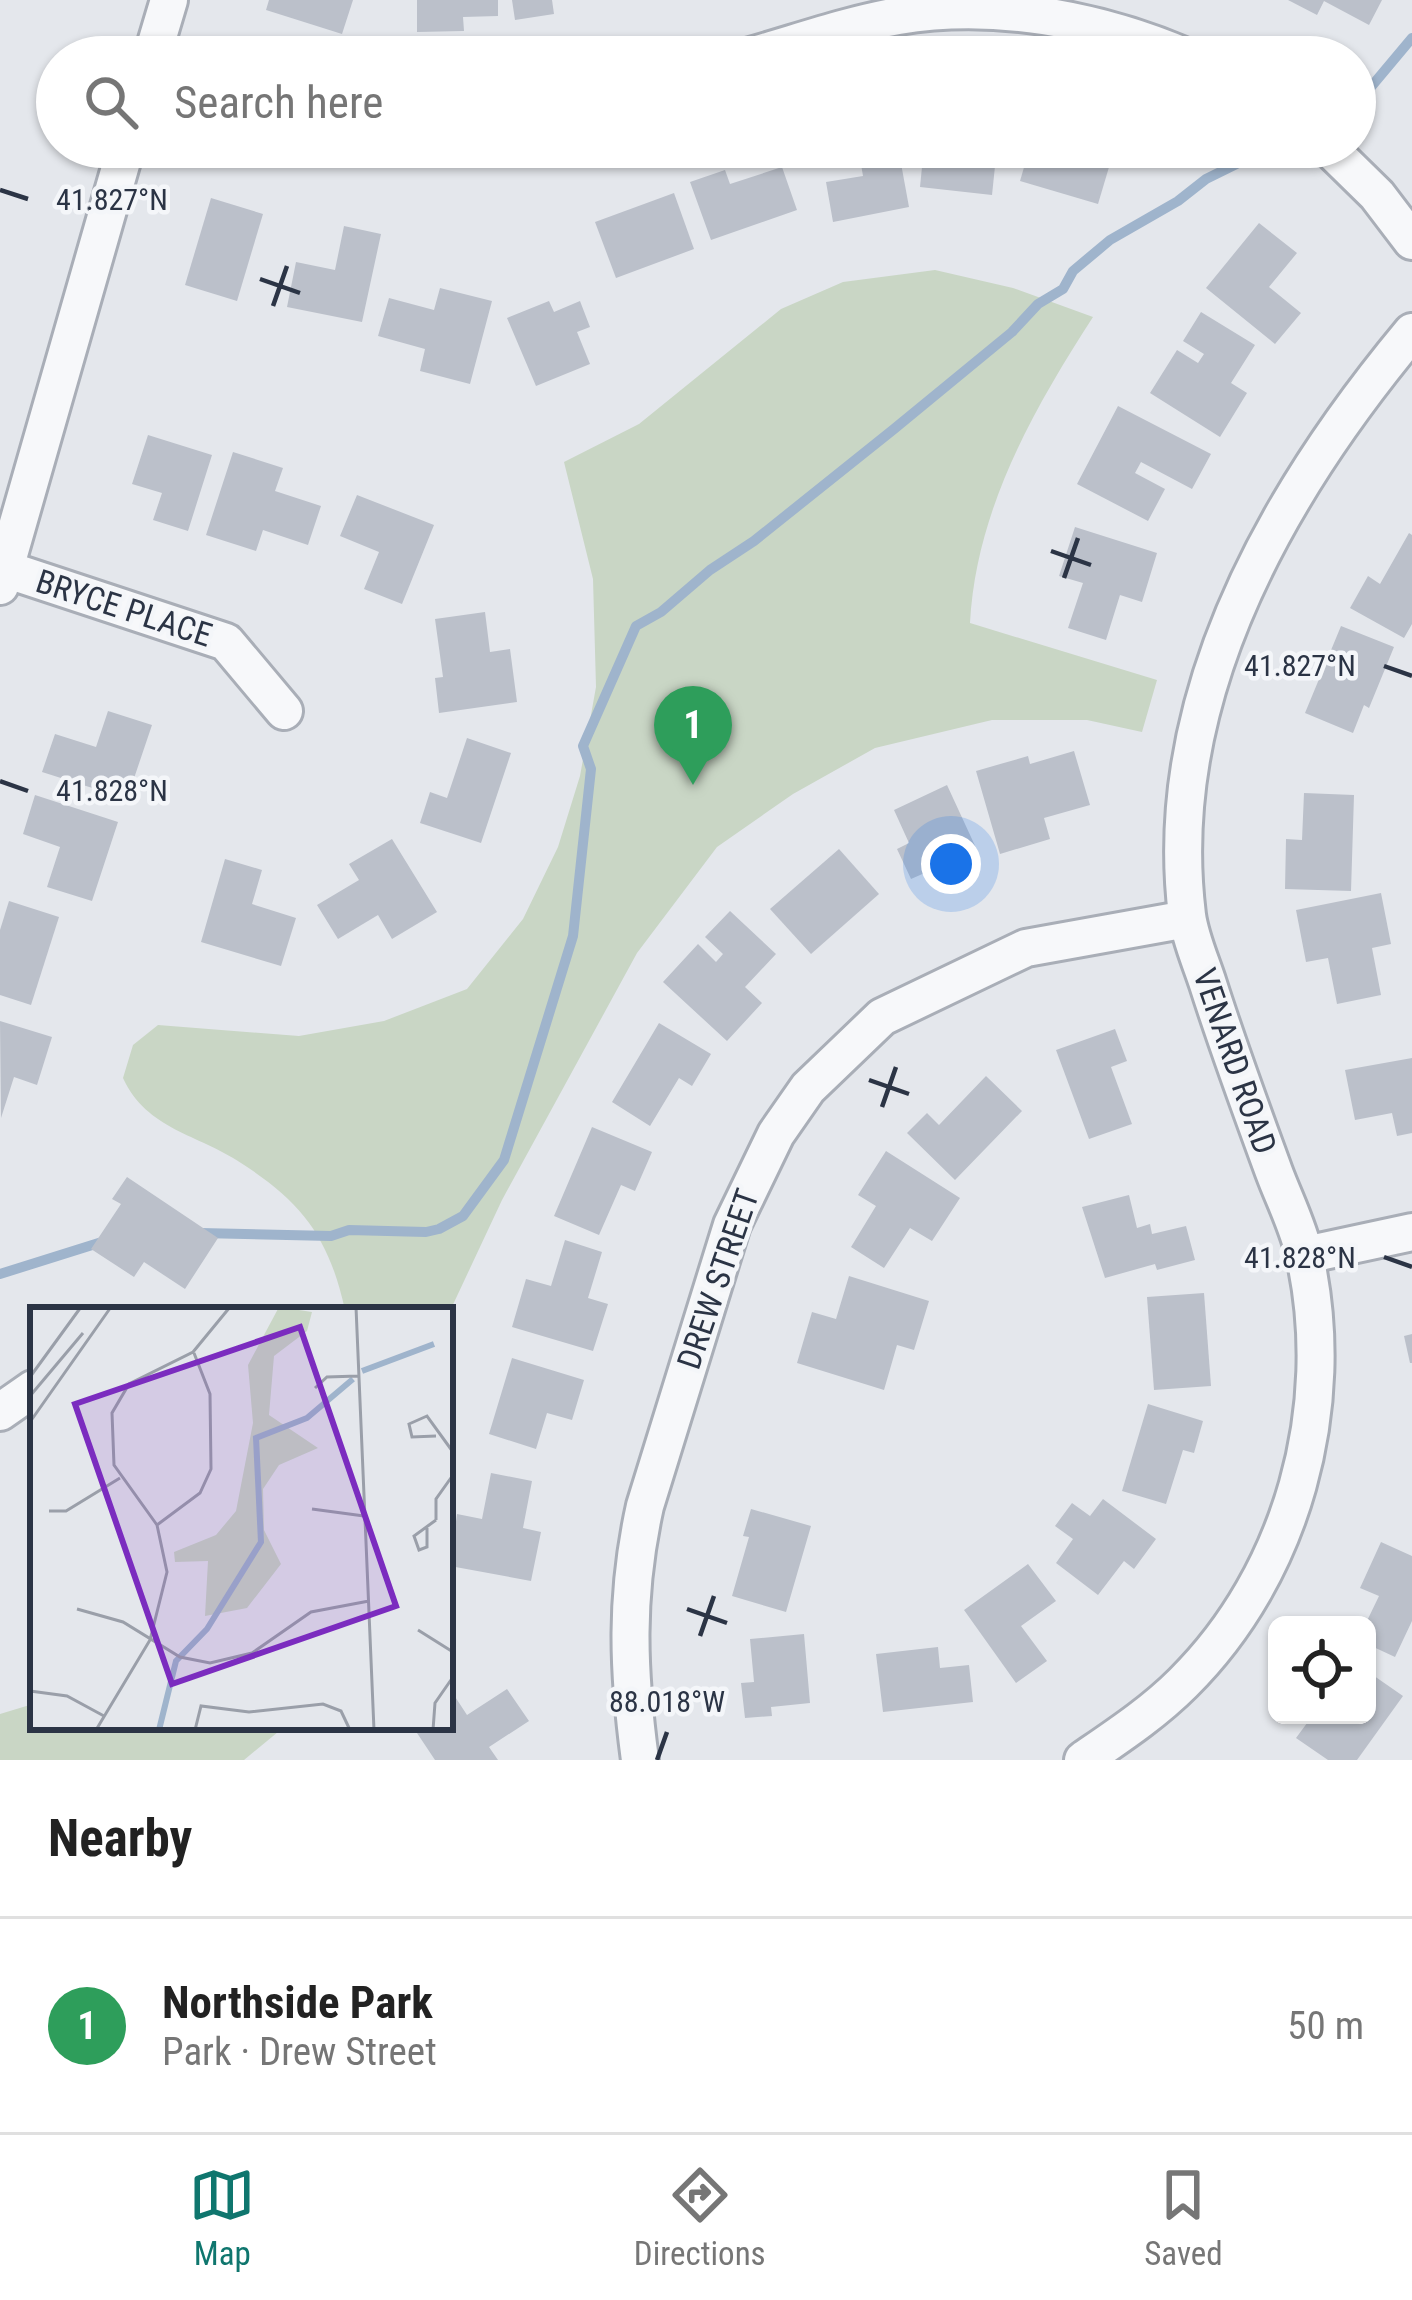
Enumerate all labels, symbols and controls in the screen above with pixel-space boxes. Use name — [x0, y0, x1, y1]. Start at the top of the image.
search box — [36, 36, 1376, 168]
icon: search — [78, 69, 144, 135]
text: Search here — [174, 76, 383, 129]
text: 41.827°N — [56, 182, 168, 217]
street label: BRYCE PLACE — [31, 561, 217, 655]
text: 41.827°N — [1244, 648, 1356, 683]
pin: 1 — [654, 686, 732, 785]
text: 41.828°N — [56, 773, 168, 808]
your location — [921, 834, 981, 894]
street label: VENARD ROAD — [1185, 963, 1285, 1159]
street label: DREW STREET — [669, 1184, 767, 1374]
text: 41.828°N — [1244, 1240, 1356, 1275]
inset map — [30, 1307, 453, 1730]
map controls — [1268, 1616, 1376, 1724]
button: locate — [1268, 1616, 1376, 1724]
text: 88.018°W — [609, 1684, 725, 1719]
text: Nearby — [48, 1809, 192, 1868]
text: Northside Park — [162, 1976, 433, 2029]
text: 1 — [77, 2003, 97, 2049]
text: 50 m — [1287, 2003, 1364, 2049]
text: Park · Drew Street — [162, 2029, 437, 2075]
tab: Map — [189, 2162, 255, 2273]
tab: Directions — [634, 2162, 766, 2273]
tab: Saved — [1144, 2162, 1223, 2273]

